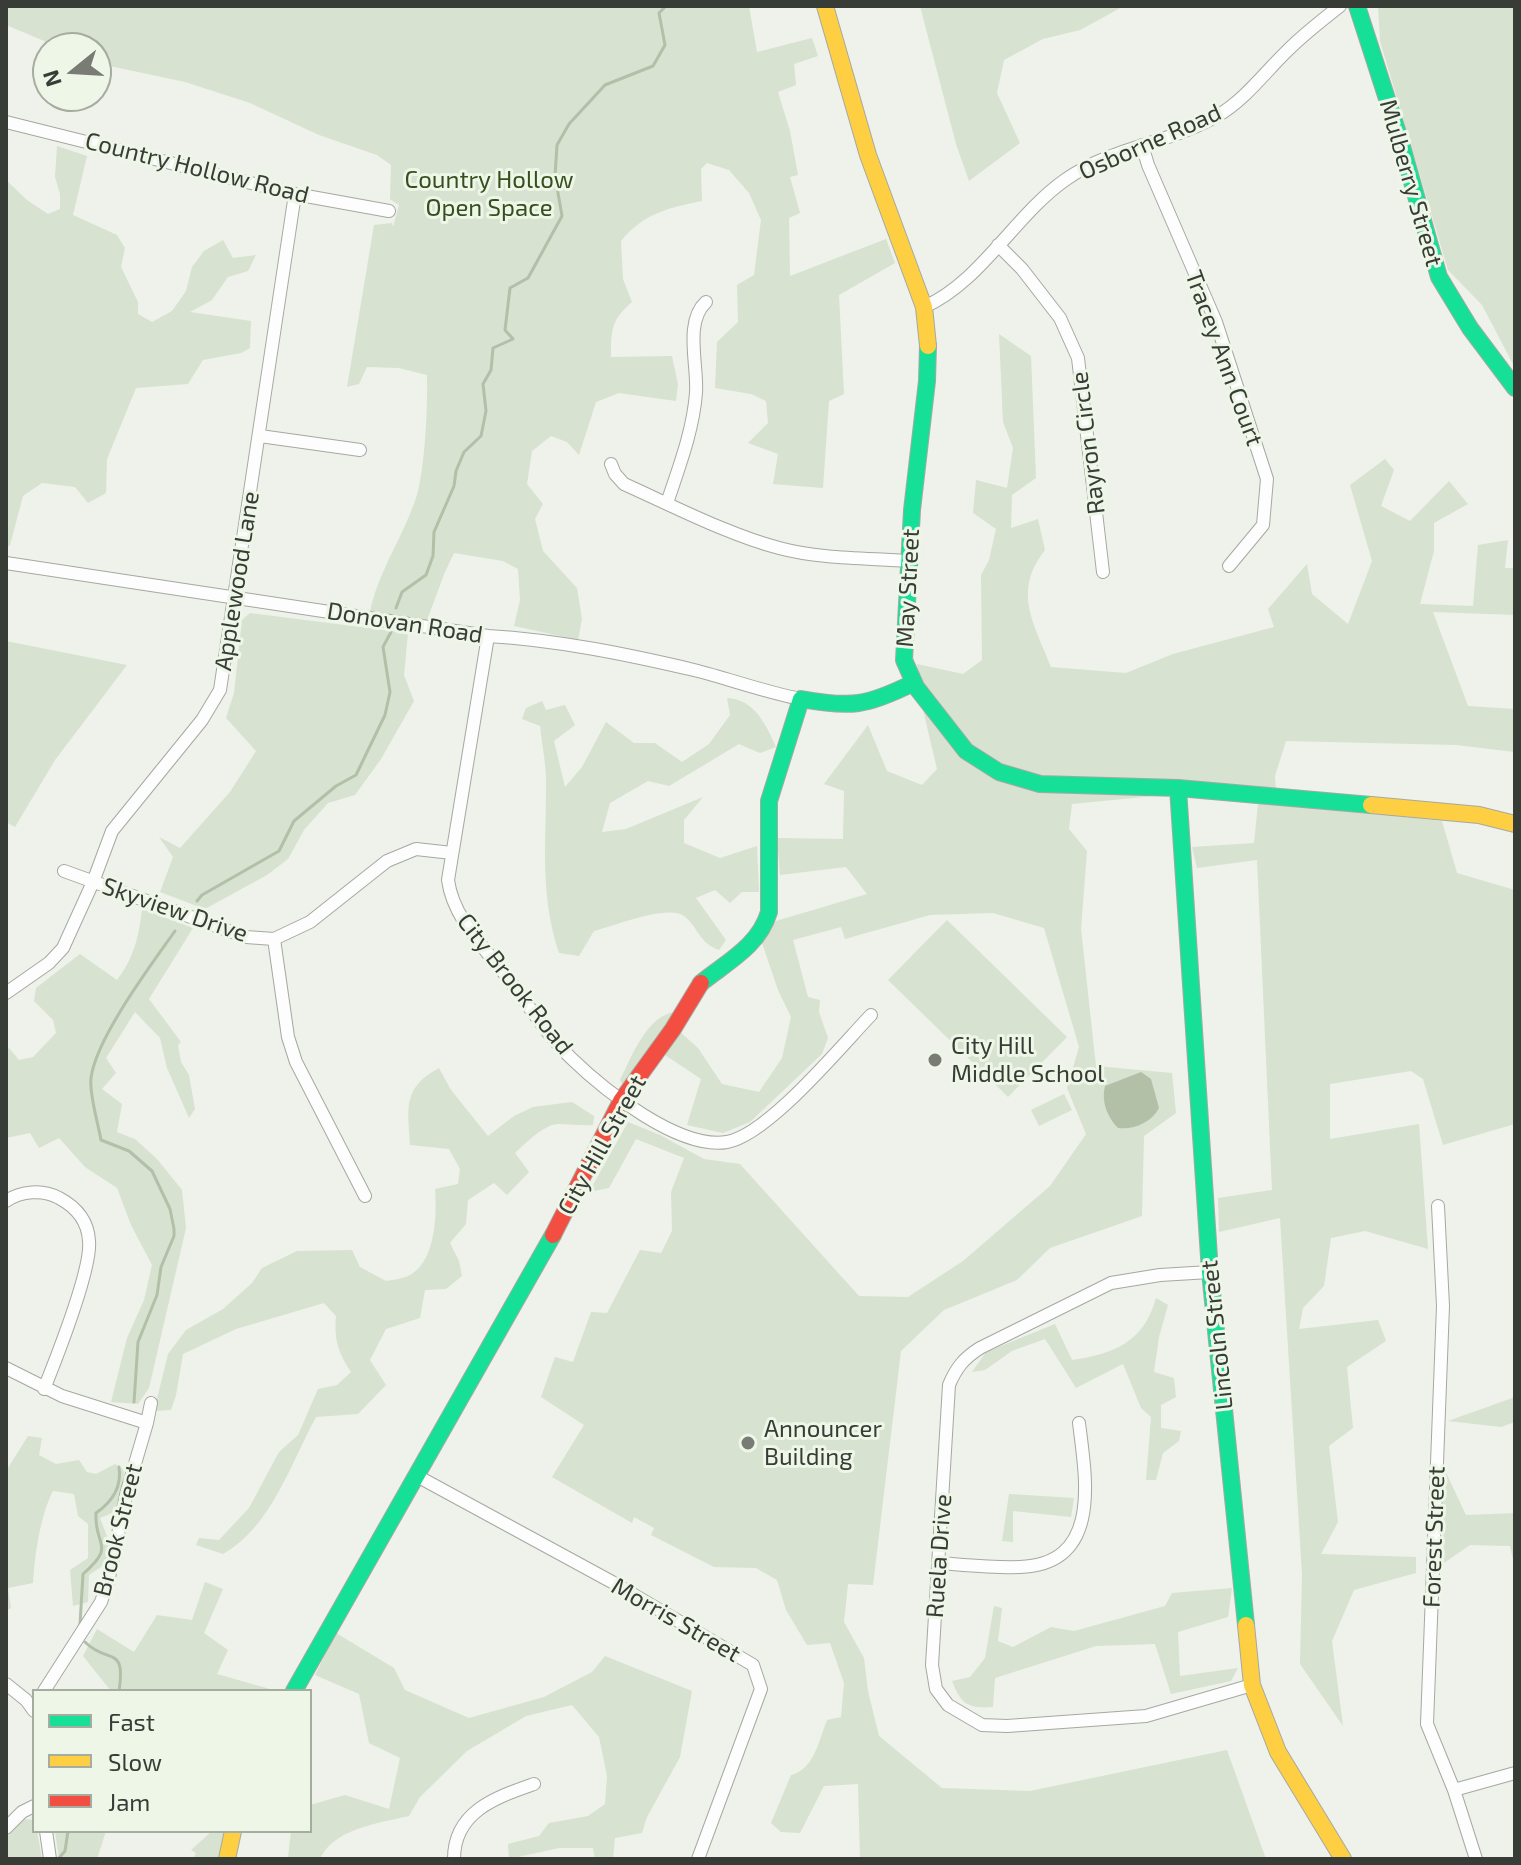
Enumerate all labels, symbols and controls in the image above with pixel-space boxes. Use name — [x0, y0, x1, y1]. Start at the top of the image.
north arrow — [32, 32, 112, 112]
text: N — [36, 67, 66, 90]
street label: Mulberry Street — [1373, 96, 1449, 270]
street label: Osborne Road — [1074, 98, 1226, 186]
street label: Country Hollow Road — [82, 126, 312, 210]
park label: Country Hollow Open Space — [404, 166, 574, 222]
street label: Tracey Ann Court — [1179, 266, 1269, 450]
street label: Rayron Circle — [1065, 370, 1111, 516]
street label: Applewood Lane — [209, 489, 265, 673]
street label: May Street — [891, 528, 925, 648]
street label: Donovan Road — [325, 596, 485, 650]
street label: Skyview Drive — [98, 872, 252, 948]
street label: City Brook Road — [451, 908, 579, 1060]
place label: City Hill Middle School — [951, 1032, 1104, 1088]
marker: City Hill Middle School — [926, 1051, 944, 1069]
street label: City Hill Street — [552, 1070, 652, 1220]
street label: Lincoln Street — [1195, 1259, 1239, 1411]
place label: Announcer Building — [764, 1415, 882, 1471]
marker: Announcer Building — [739, 1434, 757, 1452]
street label: Brook Street — [88, 1461, 148, 1599]
street label: Forest Street — [1417, 1466, 1451, 1608]
street label: Ruela Drive — [920, 1493, 958, 1619]
street label: Morris Street — [606, 1571, 746, 1669]
legend — [32, 1689, 312, 1833]
text: Fast — [108, 1707, 155, 1736]
text: Slow — [108, 1747, 162, 1776]
text: Jam — [108, 1787, 150, 1816]

